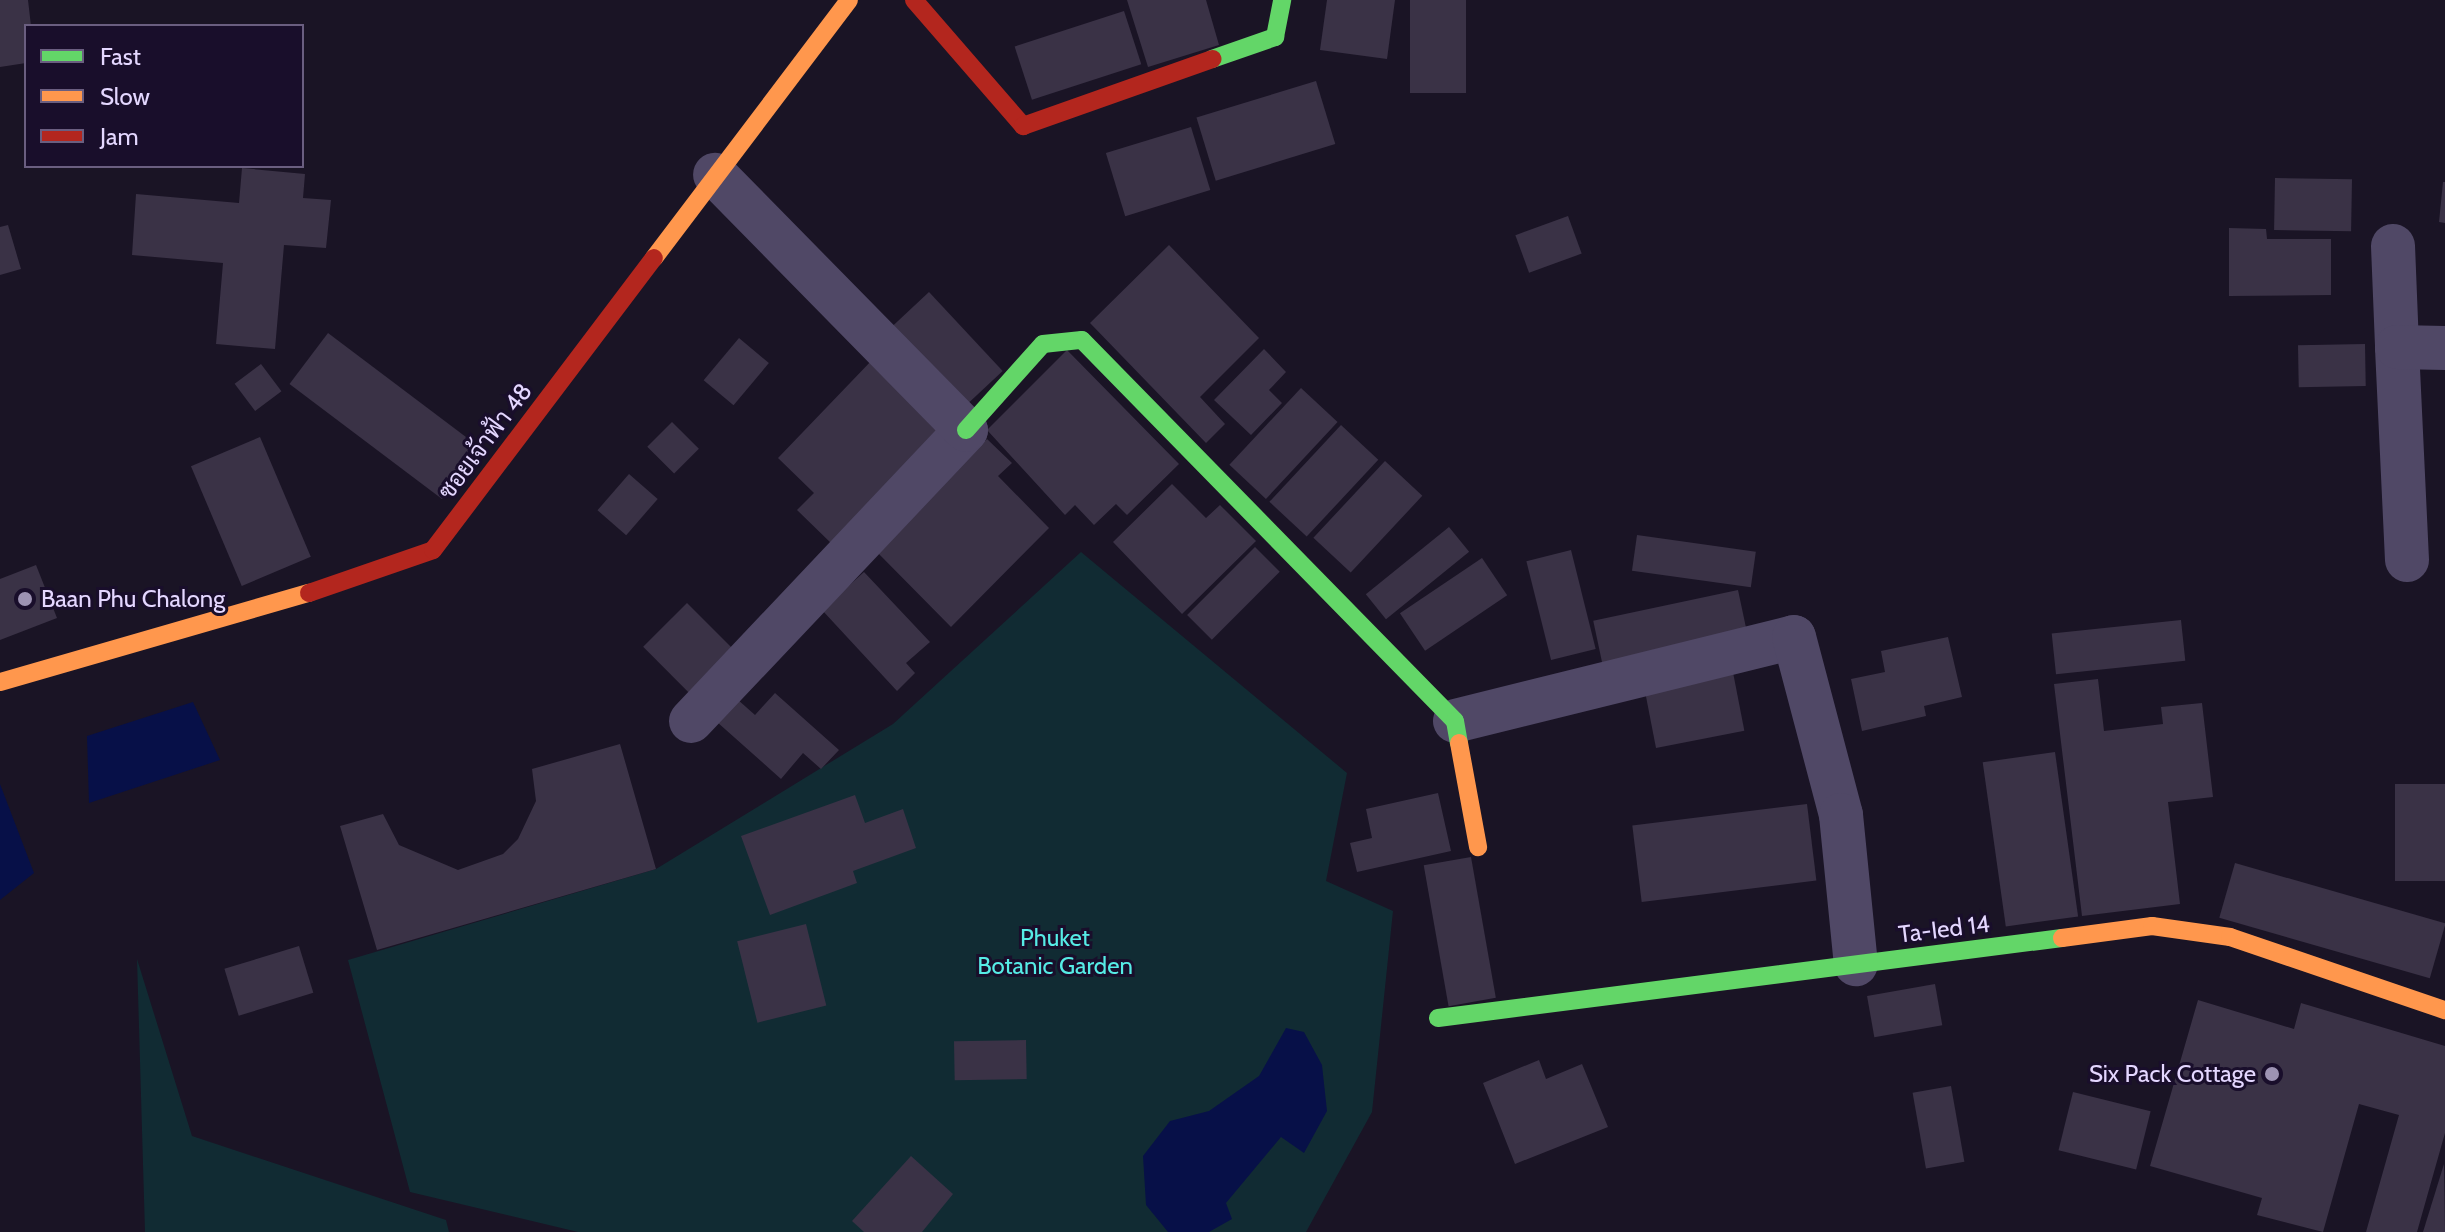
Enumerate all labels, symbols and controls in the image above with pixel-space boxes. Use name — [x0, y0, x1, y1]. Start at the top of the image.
legend — [24, 24, 304, 168]
text: Fast — [100, 42, 141, 71]
text: Slow — [100, 82, 150, 111]
text: Jam — [100, 122, 138, 151]
street label: ซอยเจ้าฟ้า 48 — [432, 377, 538, 505]
place label: Baan Phu Chalong — [41, 585, 225, 613]
marker: Baan Phu Chalong — [16, 590, 34, 608]
street label: Ta-Ied 14 — [1897, 909, 1991, 949]
park label: Phuket Botanic Garden — [977, 924, 1133, 980]
place label: Six Pack Cottage — [2089, 1060, 2256, 1088]
marker: Six Pack Cottage — [2263, 1065, 2281, 1083]

